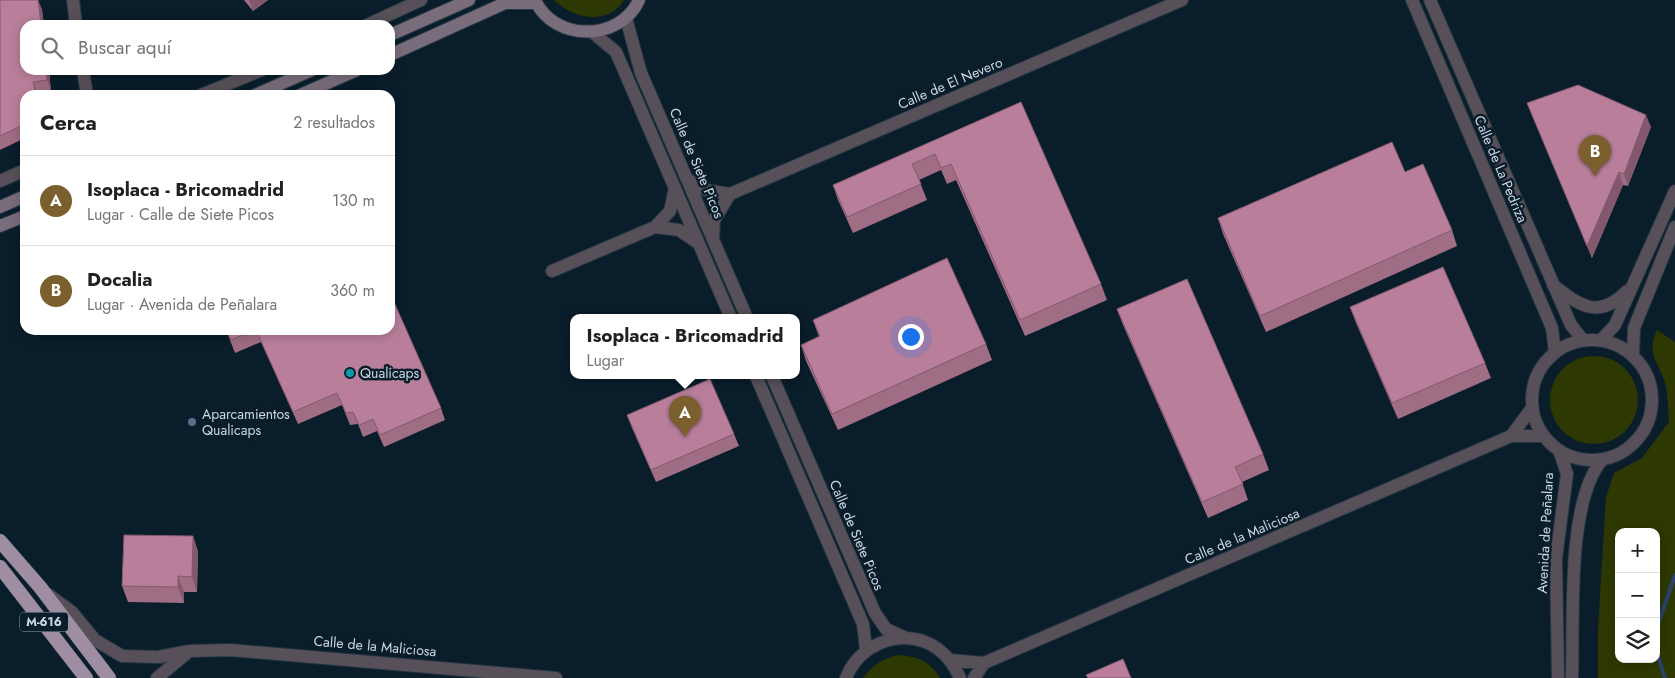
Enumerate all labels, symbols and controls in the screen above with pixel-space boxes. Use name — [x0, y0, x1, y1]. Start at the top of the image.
search box — [20, 20, 395, 75]
icon: search — [38, 34, 66, 62]
text: Buscar aquí — [78, 34, 172, 61]
street label: Calle de El Nevero — [895, 52, 1006, 114]
street label: Calle de Siete Picos — [665, 105, 729, 222]
text: Cerca — [40, 108, 97, 138]
text: 2 resultados — [293, 111, 375, 134]
street label: Calle de La Pedriza — [1469, 112, 1533, 226]
pin: B — [1579, 135, 1611, 176]
text: Isoplaca - Bricomadrid — [87, 176, 284, 203]
text: A — [50, 189, 62, 212]
text: 130 m — [332, 189, 375, 212]
text: Lugar · Calle de Siete Picos — [87, 203, 274, 226]
text: Docalia — [87, 266, 152, 293]
text: B — [51, 279, 61, 302]
text: 360 m — [330, 279, 375, 302]
text: Lugar · Avenida de Peñalara — [87, 293, 277, 316]
popup — [570, 314, 800, 379]
text: Isoplaca - Bricomadrid — [587, 322, 783, 349]
your location — [898, 324, 924, 350]
text: Lugar — [587, 349, 624, 372]
place label: Qualicaps — [360, 363, 419, 383]
marker: Qualicaps — [344, 367, 356, 379]
pin: A — [669, 396, 701, 437]
place label: Aparcamientos Qualicaps — [202, 404, 290, 440]
marker: Aparcamientos Qualicaps — [186, 416, 198, 428]
street label: Avenida de Peñalara — [1532, 472, 1558, 594]
street label: Calle de Siete Picos — [825, 477, 889, 594]
street label: Calle de la Maliciosa — [1181, 503, 1303, 569]
map controls — [1615, 528, 1660, 663]
button: + — [1615, 528, 1660, 573]
button: − — [1615, 573, 1660, 618]
road number: M-616 — [20, 612, 68, 632]
button: layers — [1615, 618, 1660, 663]
street label: Calle de la Maliciosa — [313, 631, 437, 661]

